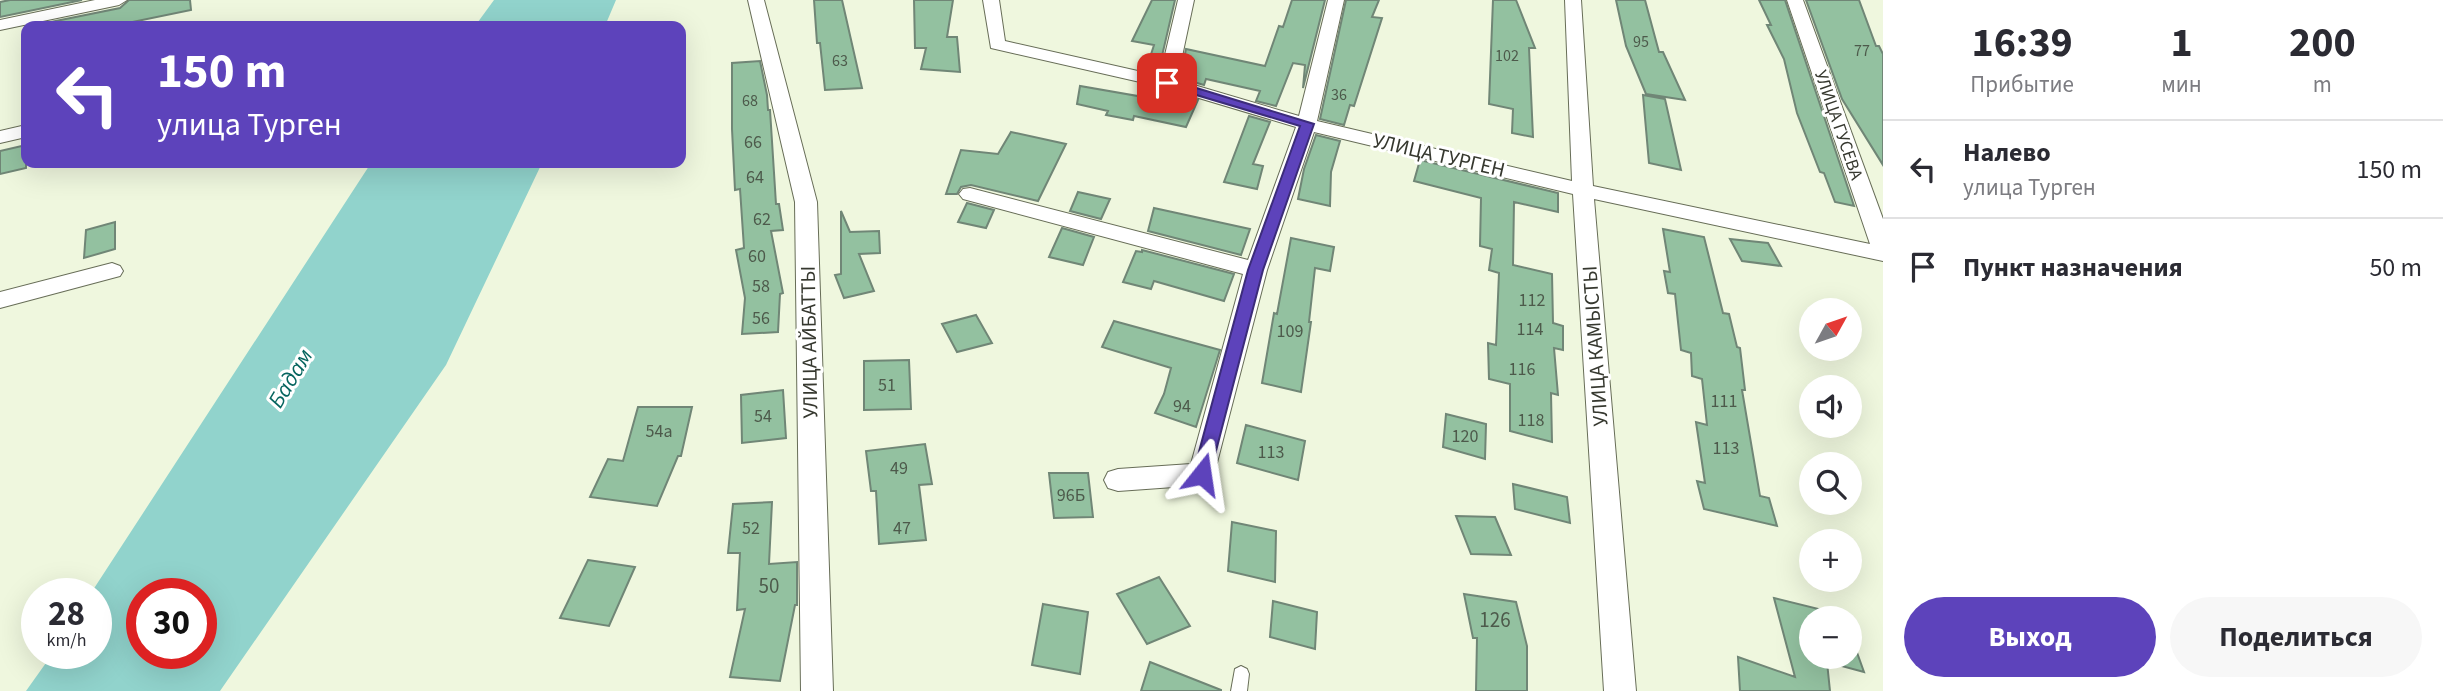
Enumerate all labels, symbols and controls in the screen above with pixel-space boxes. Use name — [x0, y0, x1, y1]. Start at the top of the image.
text: 16:39 — [1971, 13, 2073, 73]
text: 1 — [2170, 13, 2193, 73]
text: 200 — [2289, 13, 2356, 73]
house number: 95 — [1633, 31, 1649, 53]
text: 150 m — [157, 37, 286, 107]
house number: 77 — [1854, 40, 1870, 62]
house number: 102 — [1495, 45, 1519, 67]
icon: left — [42, 49, 133, 140]
house number: 63 — [832, 50, 848, 72]
pin — [1137, 53, 1197, 113]
icon: arrive — [1148, 64, 1186, 102]
street label: УЛИЦА ГУСЕВА — [1808, 67, 1869, 184]
text: Прибытие — [1970, 68, 2074, 101]
text: мин — [2161, 68, 2202, 101]
text: m — [2313, 68, 2332, 101]
house number: 36 — [1331, 84, 1347, 106]
house number: 68 — [742, 90, 758, 112]
text: улица Турген — [157, 102, 342, 148]
street label: УЛИЦА ТУРГЕН — [1370, 125, 1508, 185]
house number: 66 — [744, 130, 762, 155]
text: Налево — [1963, 134, 2051, 171]
icon: left — [1904, 150, 1942, 188]
text: 150 m — [2356, 151, 2422, 188]
house number: 64 — [746, 165, 764, 190]
text: улица Турген — [1963, 171, 2096, 204]
house number: 62 — [753, 207, 771, 232]
house number: 60 — [748, 244, 766, 269]
icon: arrive — [1904, 248, 1942, 286]
text: Пункт назначения — [1963, 249, 2183, 286]
text: 50 m — [2369, 249, 2422, 286]
street label: УЛИЦА АЙБАТТЫ — [793, 265, 825, 419]
street label: УЛИЦА КАМЫСТЫ — [1574, 265, 1616, 427]
house number: 58 — [752, 274, 770, 299]
house number: 112 — [1519, 288, 1545, 313]
north arrow — [1799, 298, 1862, 360]
map controls — [1799, 298, 1862, 669]
house number: 56 — [752, 306, 770, 331]
house number: 114 — [1517, 317, 1543, 342]
house number: 109 — [1277, 319, 1303, 344]
water label: Бадам — [260, 342, 321, 414]
house number: 116 — [1509, 357, 1535, 382]
house number: 51 — [878, 373, 896, 398]
button: sound — [1799, 375, 1862, 438]
house number: 111 — [1711, 389, 1737, 414]
house number: 94 — [1173, 394, 1191, 419]
house number: 54 — [754, 404, 772, 429]
house number: 118 — [1518, 408, 1544, 433]
house number: 54а — [646, 419, 672, 444]
house number: 120 — [1452, 424, 1478, 449]
house number: 113 — [1713, 436, 1739, 461]
position arrow — [1165, 437, 1239, 511]
house number: 113 — [1258, 440, 1284, 465]
button: search — [1799, 452, 1862, 515]
house number: 49 — [890, 456, 908, 481]
house number: 96Б — [1057, 483, 1085, 508]
house number: 52 — [742, 516, 760, 541]
house number: 47 — [893, 516, 911, 541]
button: + — [1799, 529, 1862, 592]
house number: 50 — [759, 571, 779, 601]
speed limit sign: 30 — [126, 578, 217, 669]
text: 28 — [48, 589, 85, 639]
button: Выход — [1904, 597, 2156, 677]
button: Поделиться — [2170, 597, 2422, 677]
house number: 126 — [1479, 605, 1511, 635]
button: − — [1799, 606, 1862, 669]
text: km/h — [47, 628, 86, 653]

